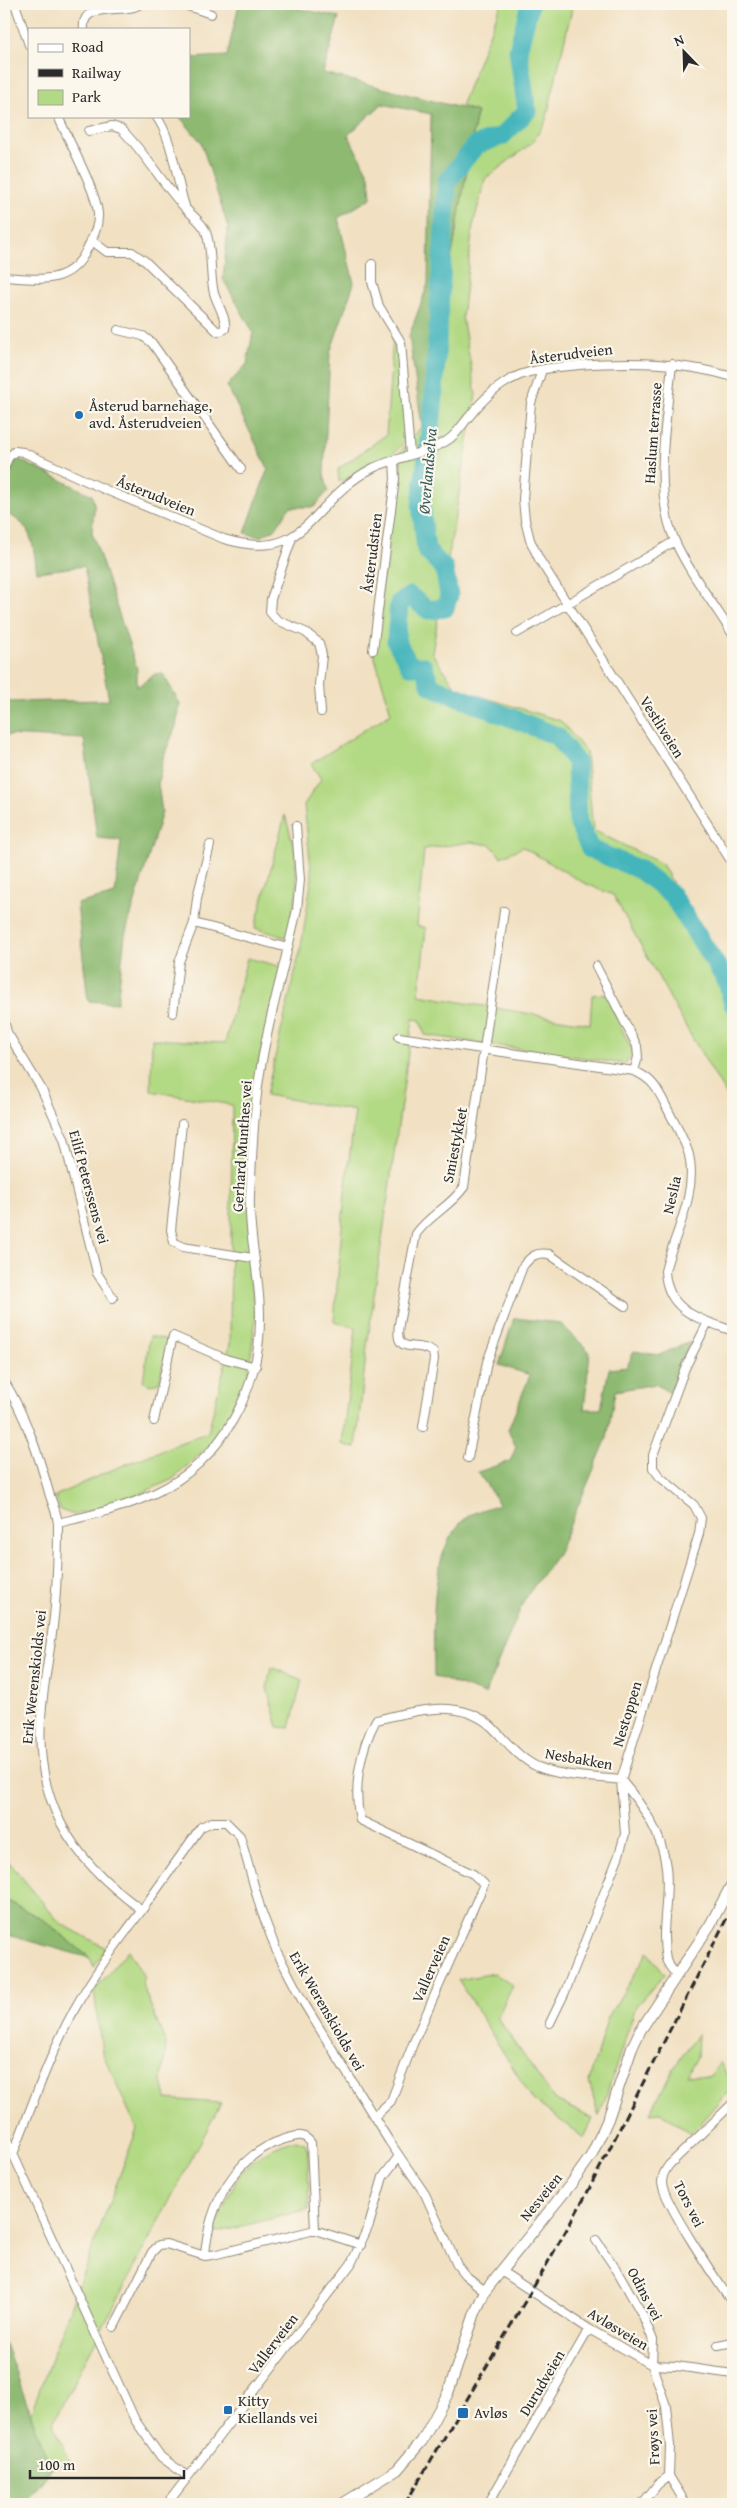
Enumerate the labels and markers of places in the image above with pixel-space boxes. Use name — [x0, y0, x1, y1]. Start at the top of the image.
place label: Åsterud barnehage, avd. Åsterudveien — [89, 395, 213, 433]
marker: Åsterud barnehage, avd. Åsterudveien — [73, 409, 85, 421]
place label: Kitty Kiellands vei — [238, 2390, 318, 2428]
place label: Avløs — [474, 2402, 508, 2423]
marker: Kitty Kiellands vei — [222, 2404, 234, 2416]
marker: Avløs — [456, 2406, 470, 2420]

